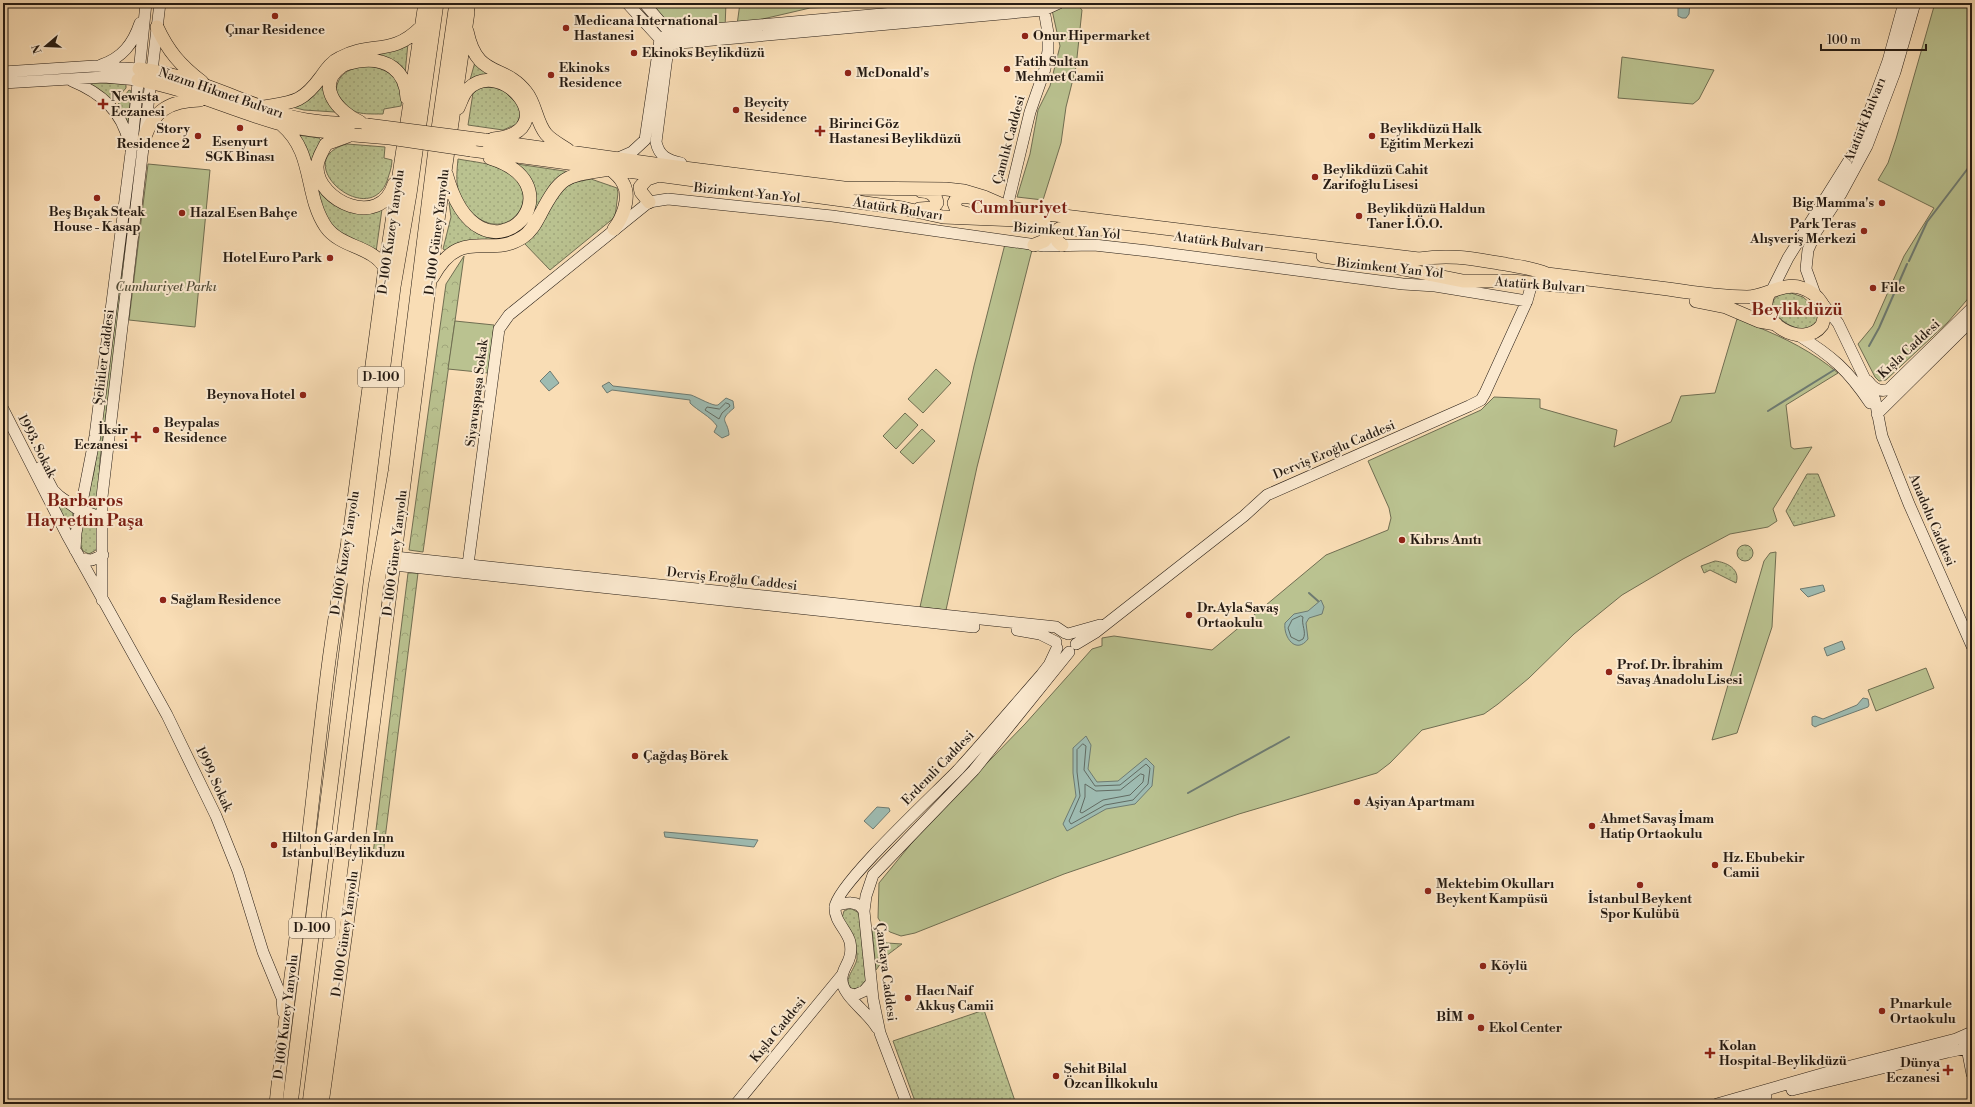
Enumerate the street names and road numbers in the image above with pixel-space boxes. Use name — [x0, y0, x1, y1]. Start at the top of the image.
street label: Nazım Hikmet Bulvarı — [157, 64, 285, 122]
street label: Atatürk Bulvarı — [1840, 75, 1889, 166]
street label: Çamlık Caddesi — [989, 94, 1029, 186]
street label: D-100 Güney Yanyolu — [421, 167, 453, 296]
street label: D-100 Kuzey Yanyolu — [374, 168, 408, 295]
street label: Bizimkent Yan Yol — [692, 179, 801, 207]
street label: Atatürk Bulvarı — [851, 194, 944, 224]
street label: Bizimkent Yan Yol — [1012, 219, 1121, 243]
street label: Atatürk Bulvarı — [1172, 228, 1265, 255]
street label: Bizimkent Yan Yol — [1335, 254, 1444, 282]
street label: Atatürk Bulvarı — [1493, 274, 1586, 296]
street label: Şehitler Caddesi — [90, 308, 118, 406]
street label: Kışla Caddesi — [1875, 316, 1943, 382]
street label: Siyavuşpaşa Sokak — [462, 337, 492, 448]
road number: D-100 — [358, 367, 404, 387]
street label: 1993. Sokak — [14, 412, 60, 481]
street label: Derviş Eroğlu Caddesi — [1270, 417, 1398, 483]
street label: Anadolu Caddesi — [1905, 471, 1959, 569]
street label: D-100 Güney Yanyolu — [379, 488, 411, 617]
street label: D-100 Kuzey Yanyolu — [327, 489, 363, 616]
street label: Derviş Eroğlu Caddesi — [666, 564, 798, 594]
street label: Erdemli Caddesi — [898, 727, 978, 809]
street label: 1999. Sokak — [192, 744, 236, 815]
street label: D-100 Güney Yanyolu — [328, 869, 362, 998]
road number: D-100 — [289, 918, 335, 938]
street label: Çankaya Caddesi — [872, 922, 900, 1022]
street label: D-100 Kuzey Yanyolu — [270, 953, 302, 1080]
street label: Kışla Caddesi — [747, 994, 809, 1066]

